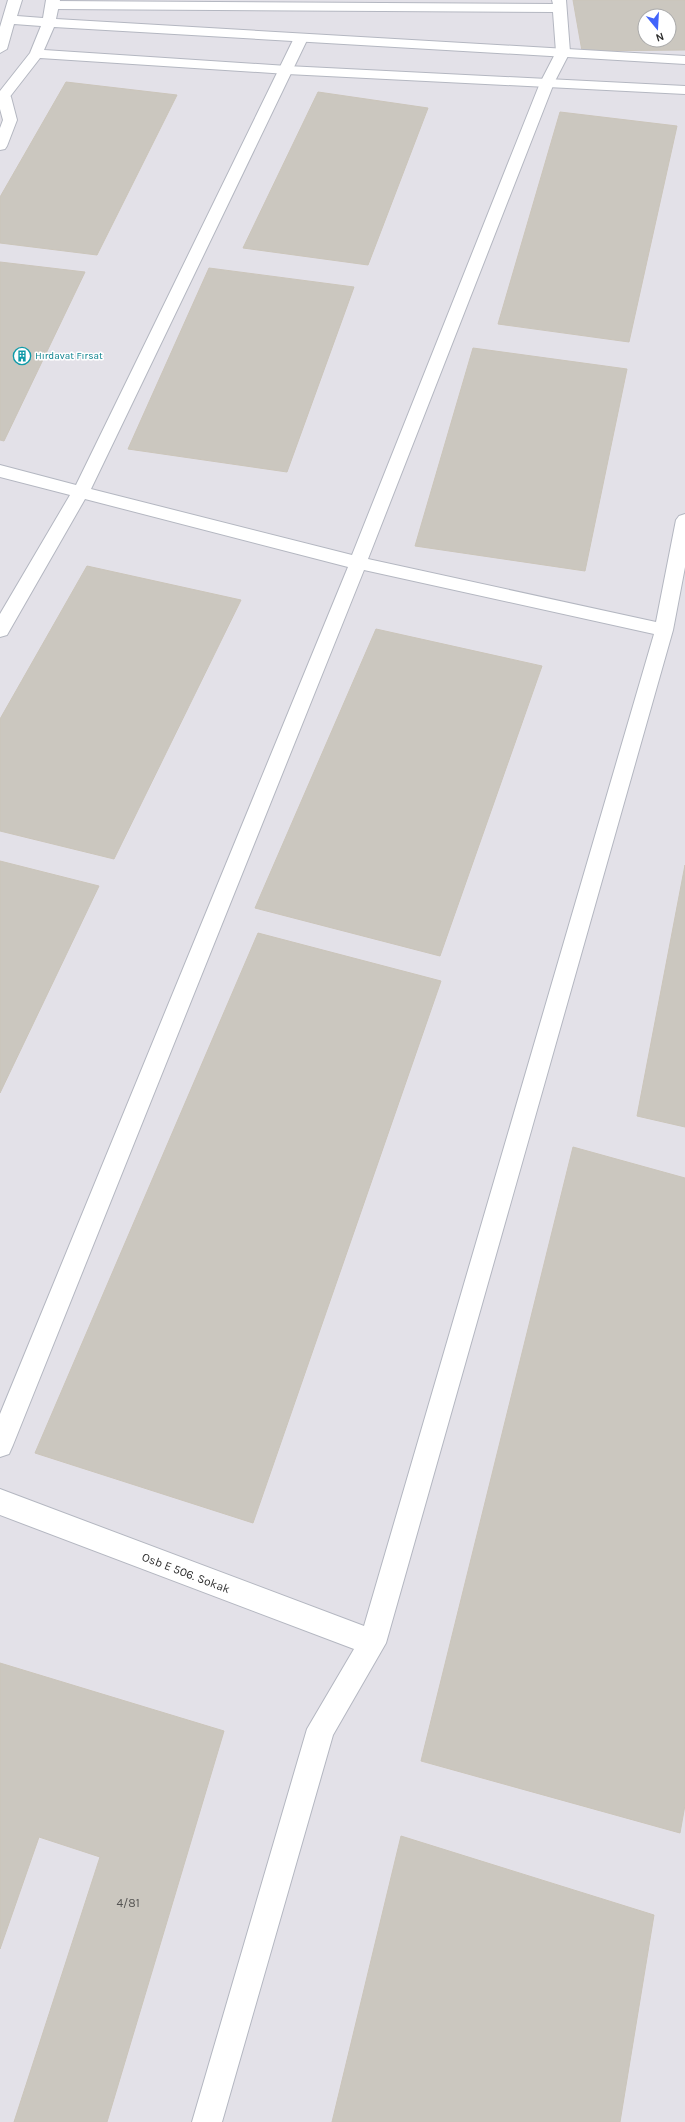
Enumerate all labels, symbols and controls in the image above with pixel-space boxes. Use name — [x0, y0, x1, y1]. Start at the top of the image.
north arrow — [637, 8, 677, 48]
text: N — [654, 30, 666, 44]
building icon: Hırdavat Fırsat — [12, 346, 32, 366]
place label: Hırdavat Fırsat — [35, 350, 103, 362]
street label: Osb E 506. Sokak — [140, 1550, 232, 1596]
house number: 4/81 — [116, 1896, 140, 1910]

